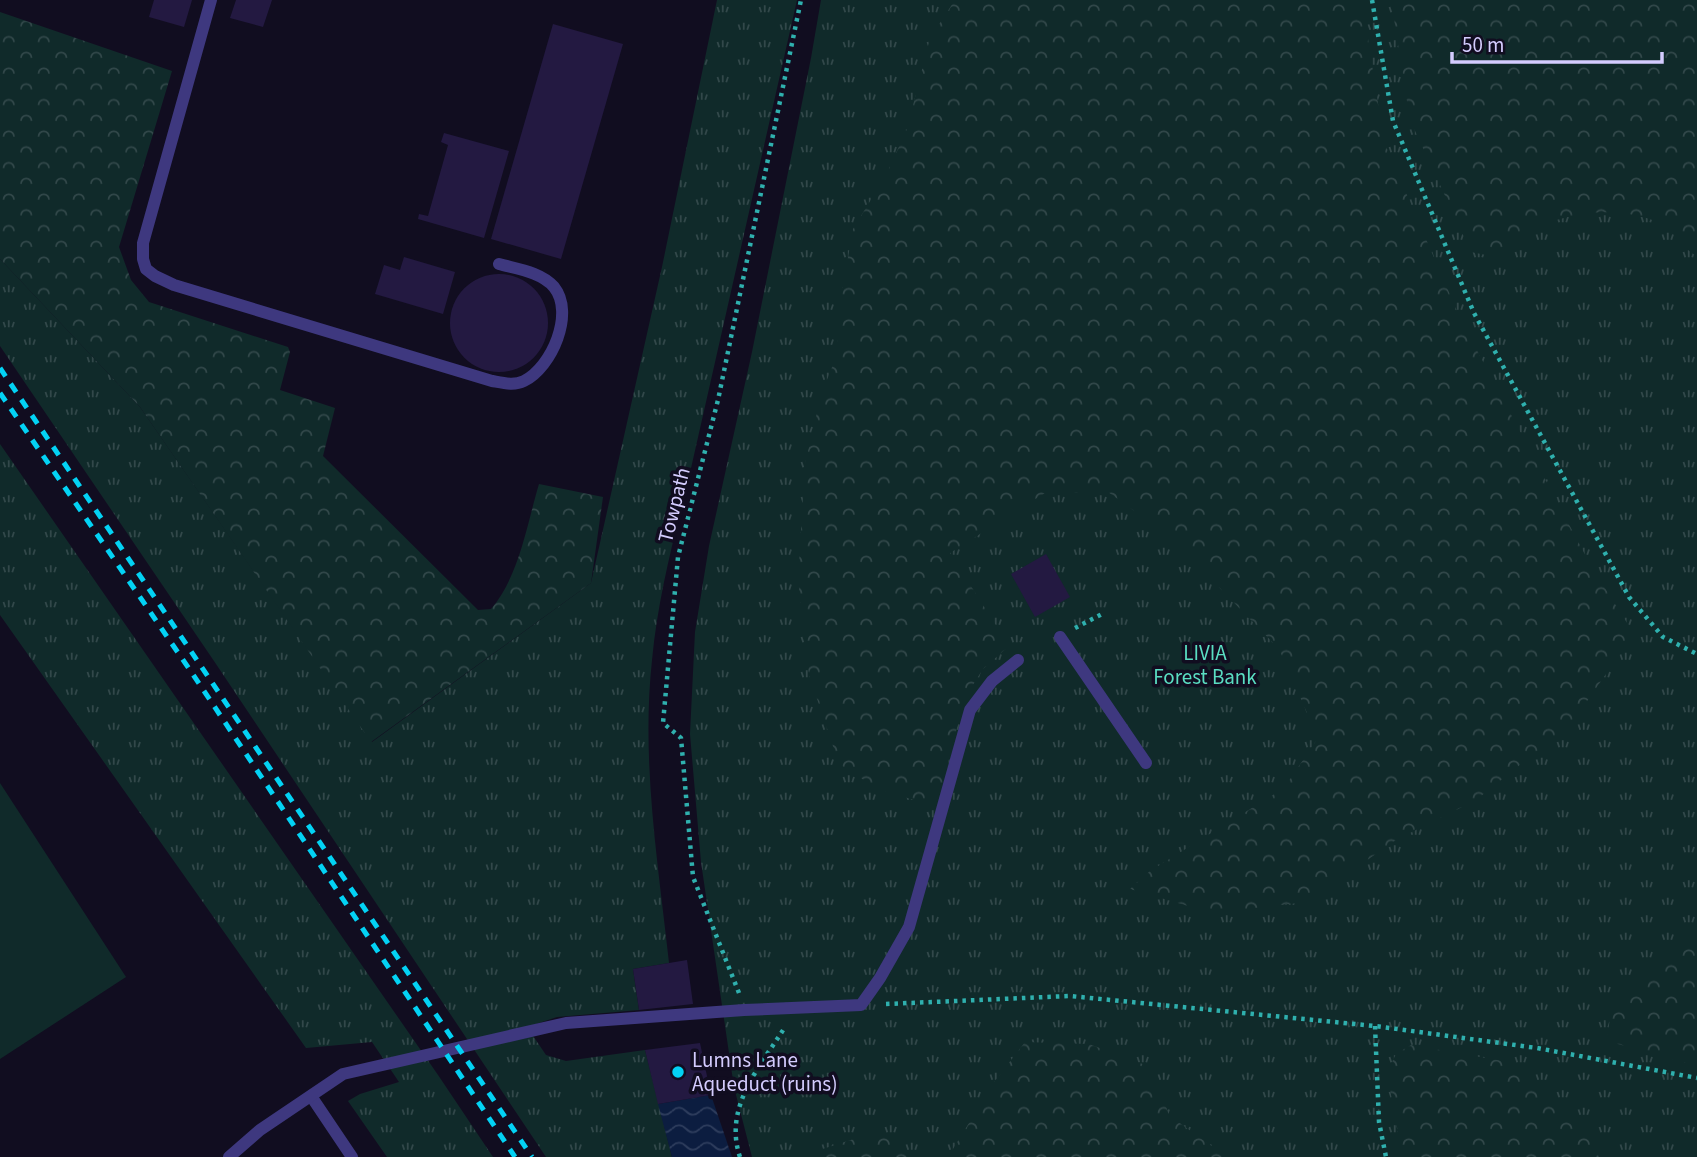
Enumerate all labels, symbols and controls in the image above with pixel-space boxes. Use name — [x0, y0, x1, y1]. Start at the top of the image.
scale bar — [1452, 21, 1662, 65]
text: 50 m — [1462, 30, 1504, 60]
street label: Towpath — [650, 464, 698, 546]
park label: LIVIA Forest Bank — [1153, 638, 1257, 692]
place label: Lumns Lane Aqueduct (ruins) — [692, 1045, 838, 1099]
marker: Lumns Lane Aqueduct (ruins) — [670, 1064, 686, 1080]

